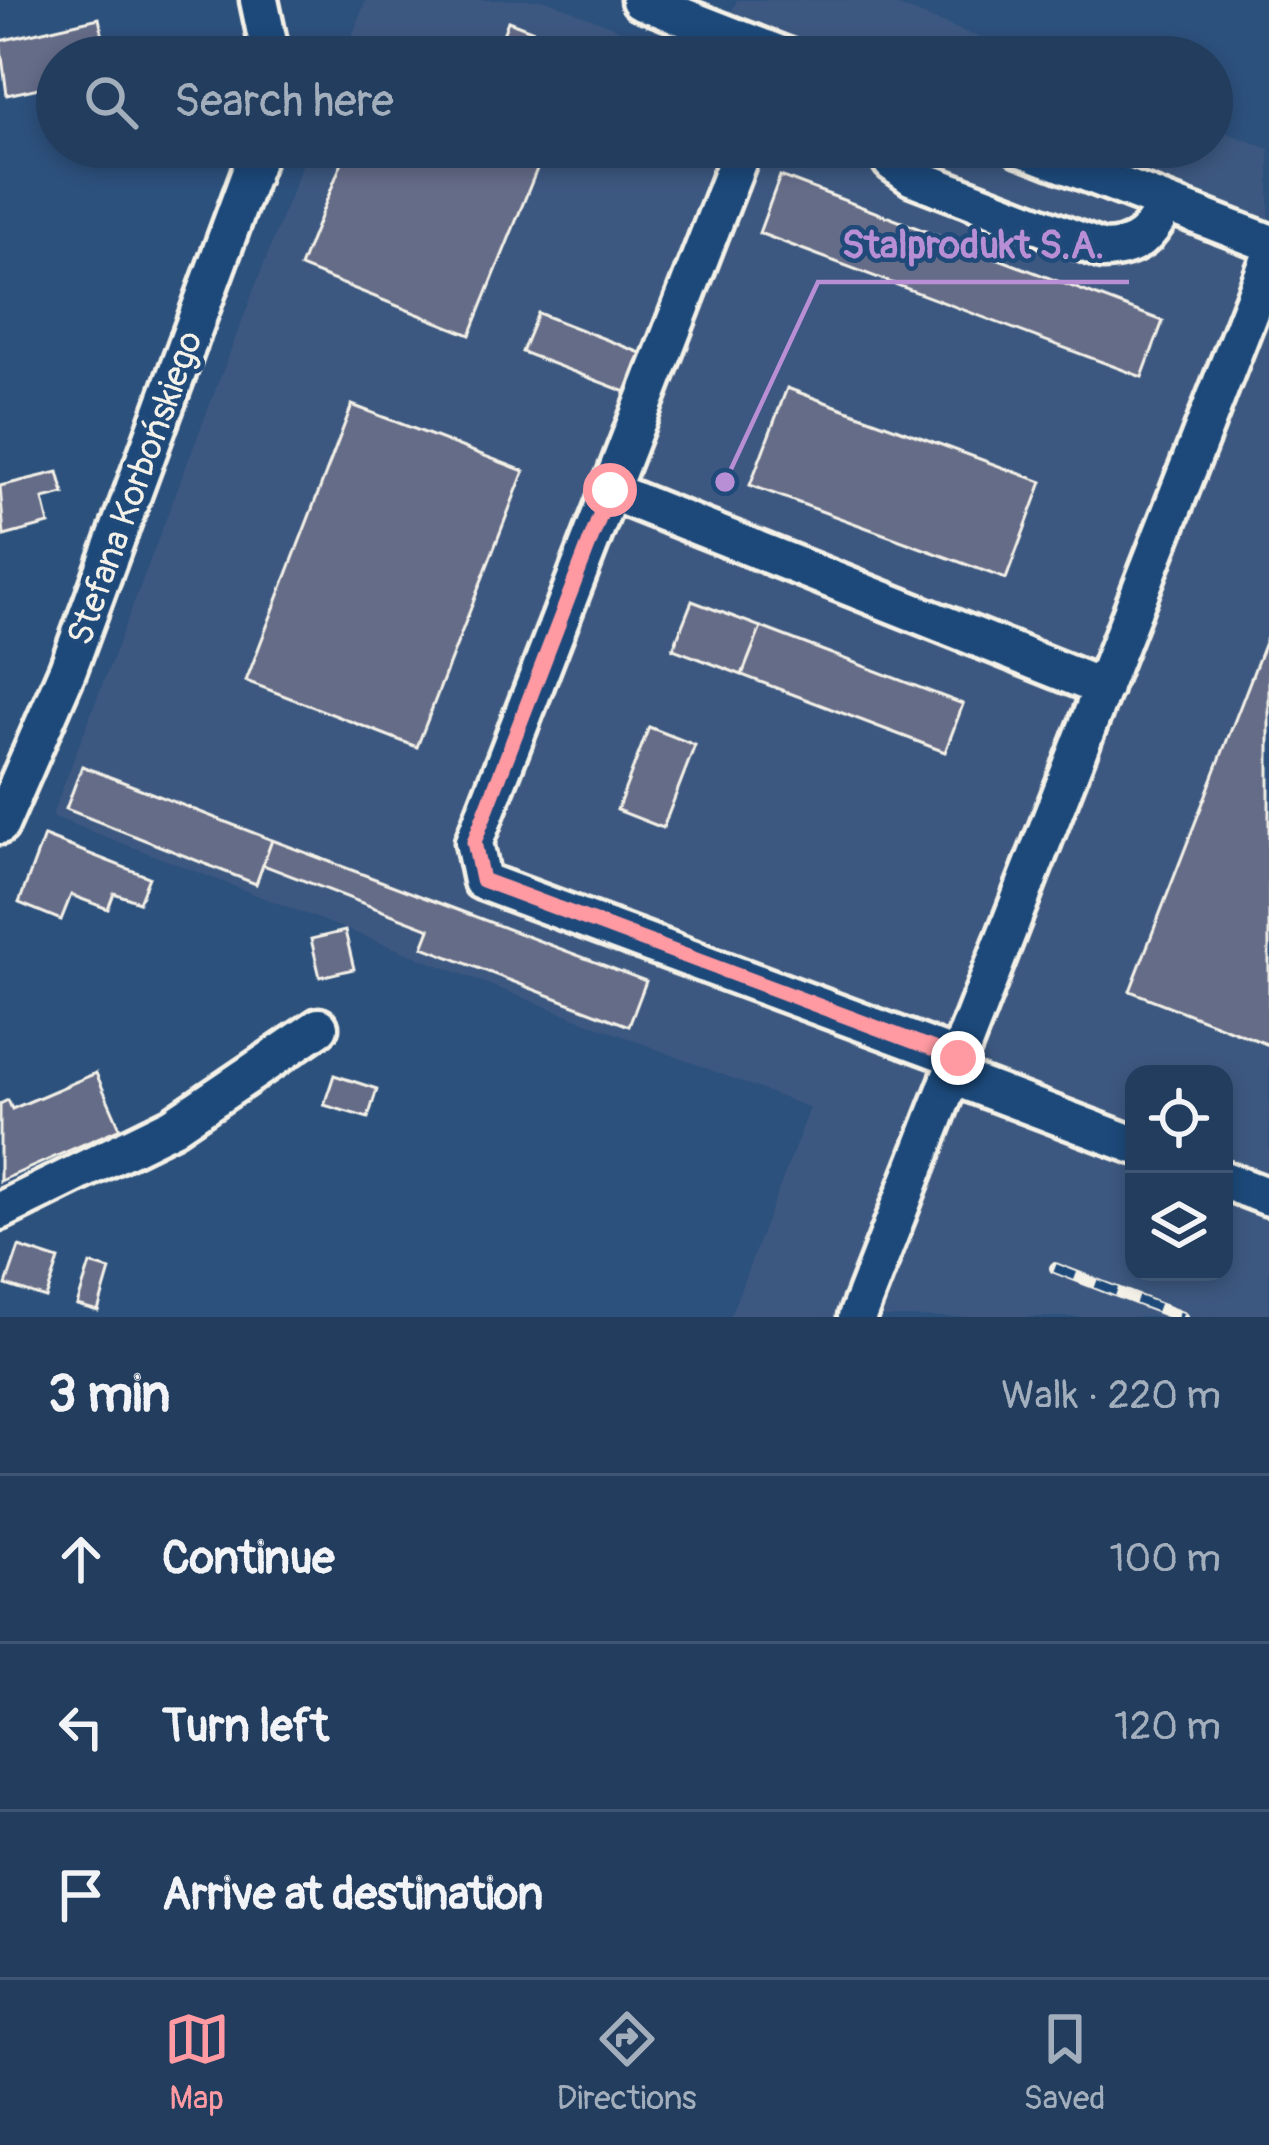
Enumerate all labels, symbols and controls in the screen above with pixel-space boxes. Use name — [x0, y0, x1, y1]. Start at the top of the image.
search box — [36, 36, 1233, 168]
icon: search — [78, 69, 144, 135]
text: Search here — [174, 74, 394, 130]
callout: Stalprodukt S.A. — [818, 207, 1129, 282]
text: Stalprodukt S.A. — [842, 221, 1104, 270]
street label: Stefana Korbońskiego — [57, 325, 213, 651]
route start — [583, 463, 637, 517]
route end — [931, 1031, 985, 1085]
map controls — [1125, 1065, 1233, 1281]
button: locate — [1125, 1065, 1233, 1173]
button: layers — [1125, 1173, 1233, 1281]
text: 3 min — [48, 1363, 170, 1427]
text: Walk · 220 m — [1001, 1371, 1221, 1420]
icon: ahead — [48, 1526, 114, 1592]
text: Continue — [162, 1531, 335, 1587]
text: 100 m — [1109, 1534, 1221, 1583]
icon: left — [48, 1694, 114, 1760]
text: Turn left — [162, 1699, 329, 1755]
text: 120 m — [1114, 1702, 1221, 1751]
icon: arrive — [48, 1862, 114, 1928]
text: Arrive at destination — [162, 1867, 543, 1923]
tab: Map — [164, 2006, 230, 2119]
tab: Directions — [557, 2006, 697, 2119]
tab: Saved — [1024, 2006, 1105, 2119]

